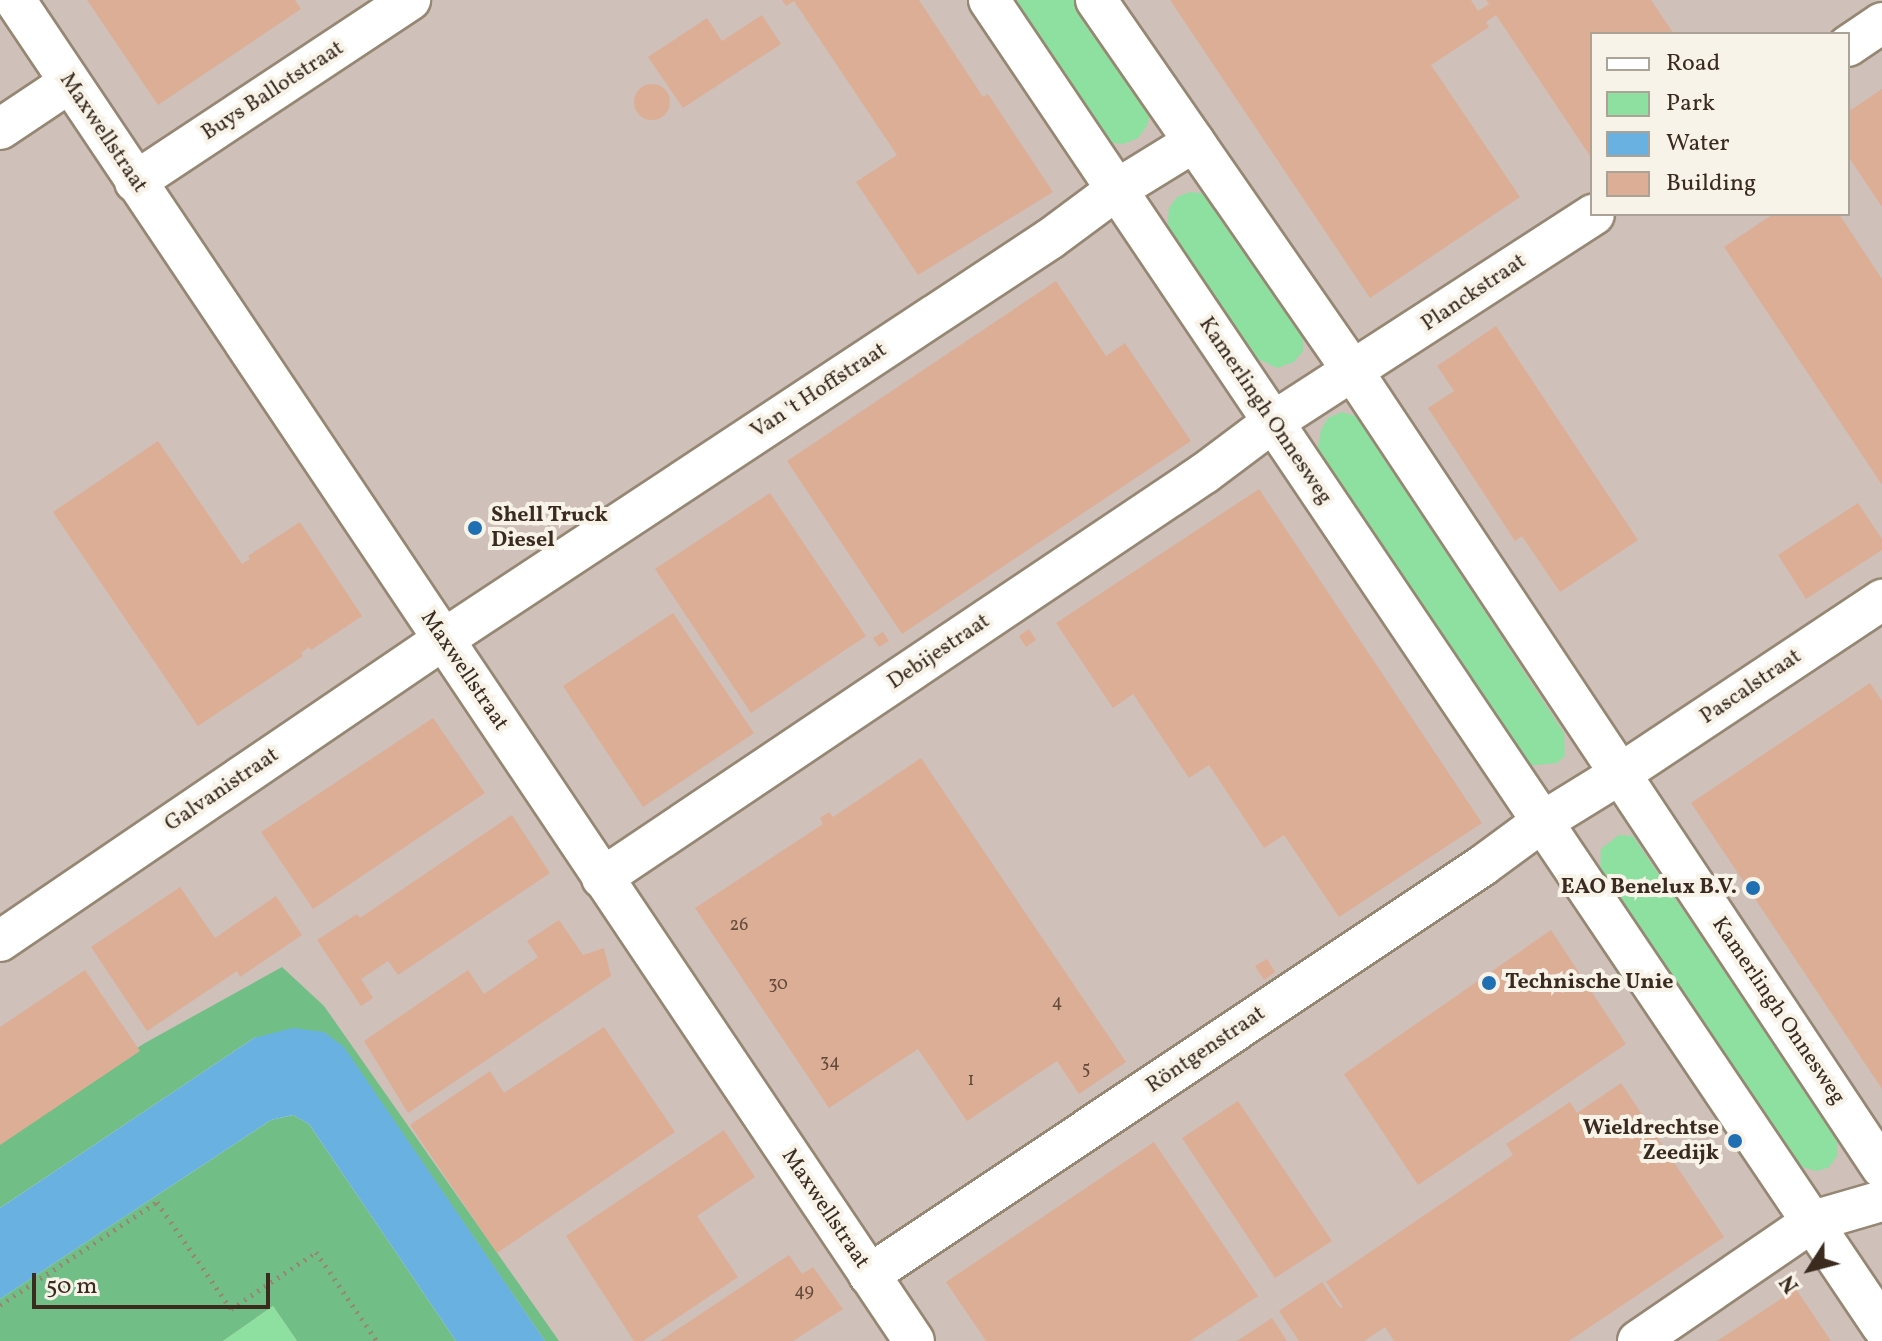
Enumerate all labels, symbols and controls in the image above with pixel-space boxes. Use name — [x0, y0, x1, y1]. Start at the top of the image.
legend — [1590, 32, 1850, 216]
street label: Buys Ballotstraat — [197, 35, 349, 147]
text: Road — [1666, 47, 1720, 81]
street label: Maxwellstraat — [53, 68, 153, 198]
text: Park — [1666, 87, 1715, 121]
text: Water — [1666, 127, 1730, 161]
text: Building — [1666, 167, 1756, 201]
street label: Planckstraat — [1417, 248, 1531, 338]
street label: Kamerlingh Onnesweg — [1192, 312, 1338, 510]
street label: Van 't Hoffstraat — [746, 337, 892, 445]
place label: Shell Truck Diesel — [491, 502, 608, 554]
marker: Shell Truck Diesel — [466, 519, 484, 537]
street label: Maxwellstraat — [414, 606, 514, 736]
street label: Debijestraat — [883, 608, 995, 696]
street label: Pascalstraat — [1695, 644, 1807, 730]
street label: Galvanistraat — [160, 742, 284, 838]
place label: EAO Benelux B.V. — [1561, 875, 1737, 901]
marker: EAO Benelux B.V. — [1744, 879, 1762, 897]
street label: Kamerlingh Onnesweg — [1705, 912, 1851, 1110]
house number: 26 — [730, 915, 748, 937]
place label: Technische Unie — [1505, 970, 1673, 996]
house number: 30 — [768, 974, 788, 996]
marker: Technische Unie — [1480, 974, 1498, 992]
house number: 4 — [1052, 992, 1062, 1014]
street label: Röntgenstraat — [1142, 1001, 1270, 1099]
house number: 34 — [820, 1052, 840, 1074]
house number: 5 — [1082, 1059, 1090, 1081]
house number: 1 — [968, 1070, 974, 1092]
place label: Wieldrechtse Zeedijk — [1583, 1115, 1719, 1166]
marker: Wieldrechtse Zeedijk — [1726, 1132, 1744, 1150]
street label: Maxwellstraat — [775, 1144, 875, 1274]
north arrow — [1770, 1229, 1850, 1309]
scale bar — [36, 1257, 274, 1307]
text: N — [1773, 1268, 1807, 1299]
text: 50 m — [46, 1270, 98, 1304]
house number: 49 — [794, 1281, 814, 1303]

